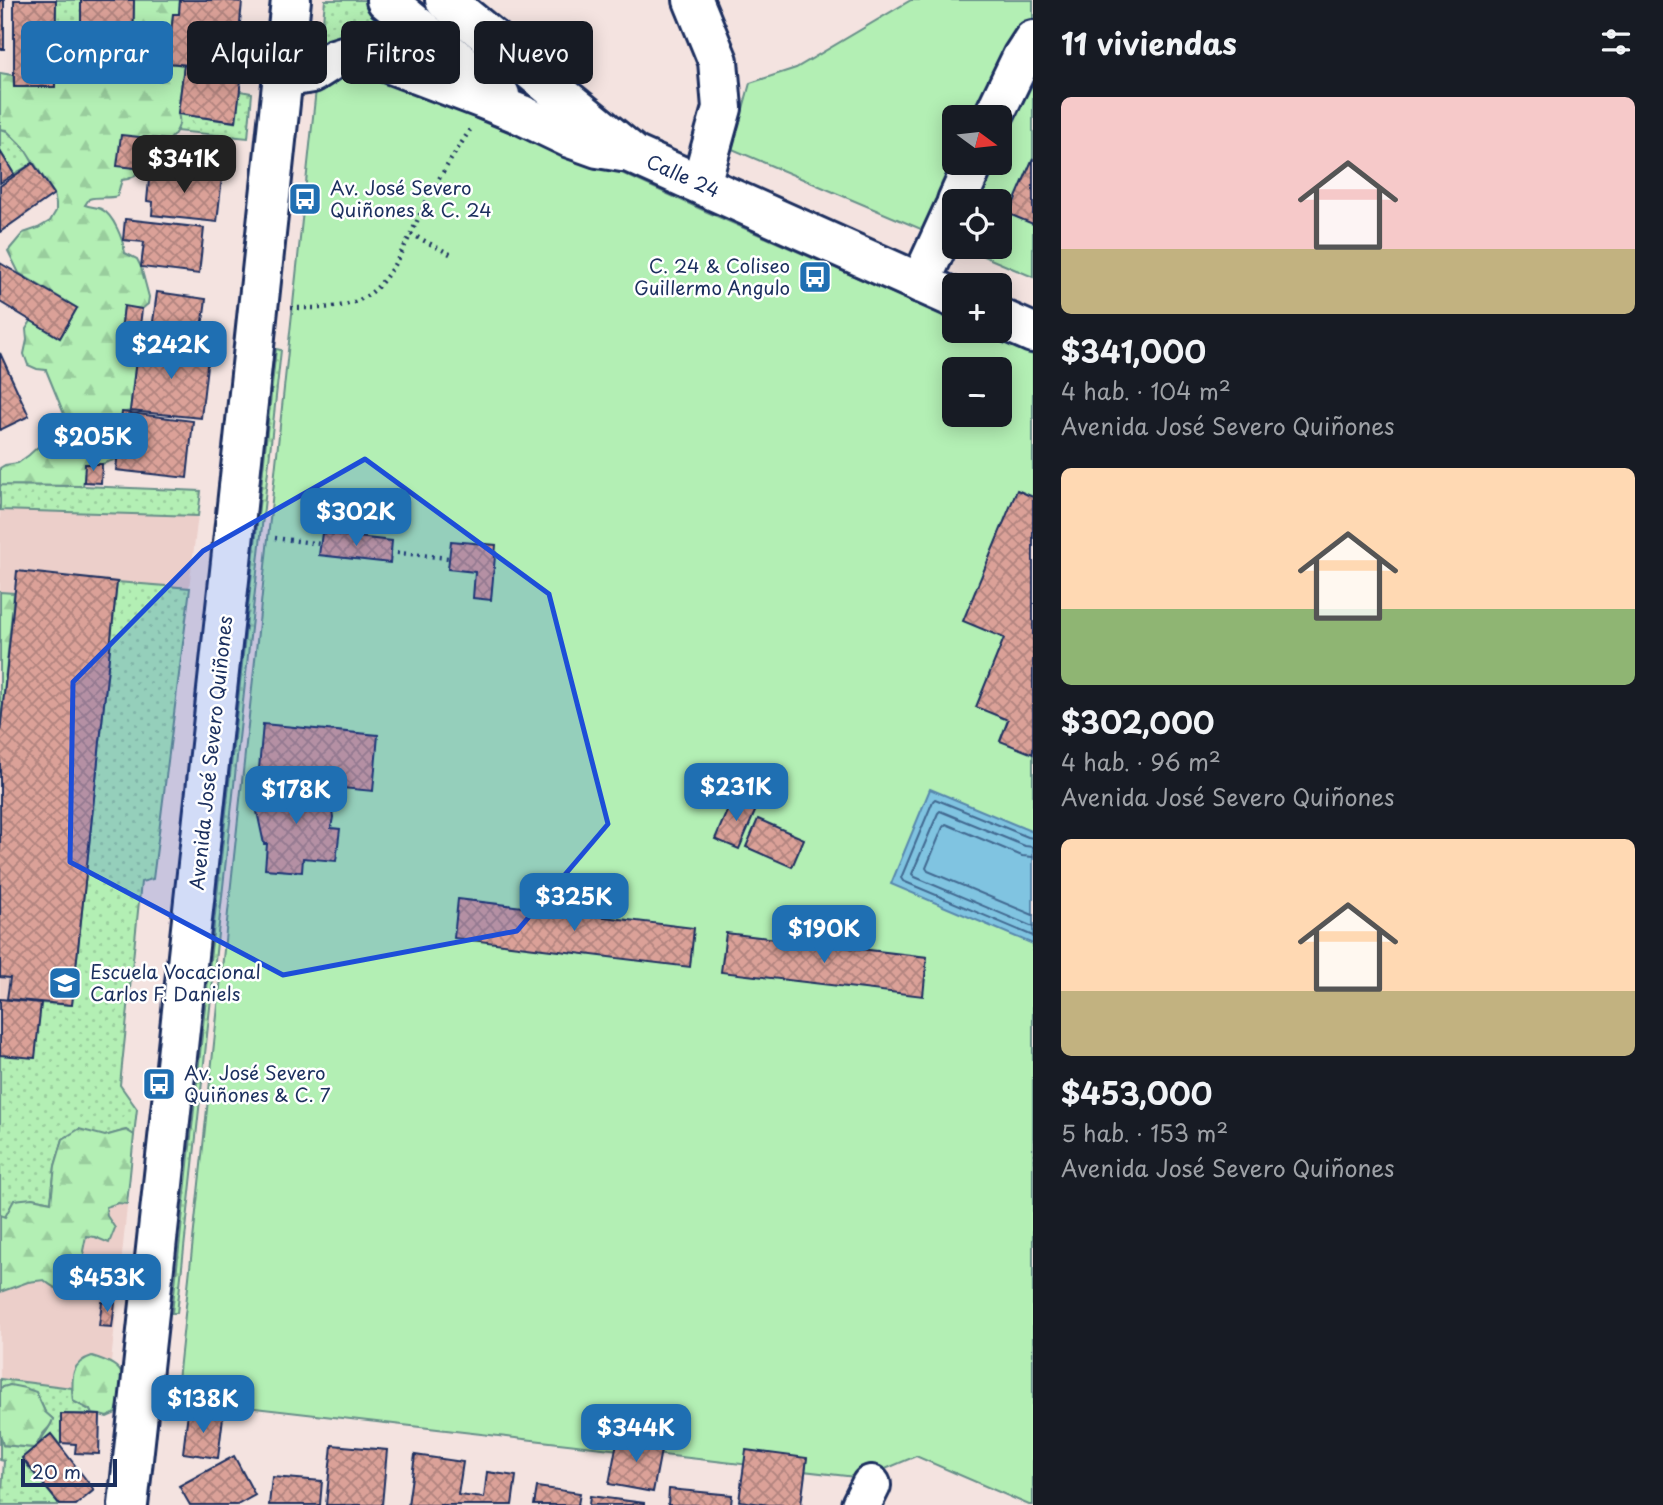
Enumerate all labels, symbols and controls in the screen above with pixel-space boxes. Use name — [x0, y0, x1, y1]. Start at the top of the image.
text: 11 viviendas — [1061, 20, 1237, 65]
chip: Comprar — [21, 21, 173, 84]
chip: Alquilar — [187, 21, 327, 84]
chip: Filtros — [341, 21, 460, 84]
chip: Nuevo — [474, 21, 593, 84]
icon: filters — [1597, 23, 1635, 61]
north arrow — [942, 105, 1012, 175]
map controls — [942, 105, 1012, 427]
pin: $341K — [135, 136, 233, 195]
text: $341K — [148, 140, 220, 175]
icon: home — [1285, 142, 1411, 268]
street label: Calle 24 — [642, 146, 725, 204]
place label: Av. José Severo Quiñones & C. 24 — [330, 173, 492, 223]
bus stop icon: Av. José Severo Quiñones & C. 24 — [286, 180, 324, 218]
button: locate — [942, 189, 1012, 259]
place label: C. 24 & Coliseo Guillermo Angulo — [634, 251, 790, 301]
bus stop icon: C. 24 & Coliseo Guillermo Angulo — [796, 258, 834, 296]
button: + — [942, 273, 1012, 343]
pin: $242K — [122, 322, 220, 381]
text: $242K — [132, 326, 210, 361]
text: $341,000 — [1061, 328, 1206, 373]
button: − — [942, 357, 1012, 427]
text: 4 hab. · 104 m² — [1061, 373, 1231, 408]
text: Avenida José Severo Quiñones — [1061, 408, 1395, 443]
pin: $205K — [44, 414, 142, 473]
text: $205K — [54, 418, 132, 453]
pin: $302K — [307, 489, 405, 548]
text: $302K — [316, 493, 396, 528]
icon: home — [1285, 513, 1411, 639]
street label: Avenida José Severo Quiñones — [182, 614, 238, 891]
text: $302,000 — [1061, 699, 1215, 744]
text: 4 hab. · 96 m² — [1061, 744, 1221, 779]
pin: $231K — [687, 764, 785, 823]
pin: $178K — [247, 766, 345, 826]
text: $231K — [700, 768, 772, 803]
text: $178K — [261, 771, 331, 806]
text: Avenida José Severo Quiñones — [1061, 779, 1395, 814]
pin: $325K — [525, 874, 623, 933]
text: $325K — [536, 878, 612, 913]
icon: home — [1285, 884, 1411, 1010]
pin: $190K — [775, 906, 873, 965]
text: $190K — [788, 910, 860, 945]
place label: Escuela Vocacional Carlos F. Daniels — [90, 957, 261, 1007]
school or university icon: Escuela Vocacional Carlos F. Daniels — [46, 964, 84, 1002]
place label: Av. José Severo Quiñones & C. 7 — [184, 1058, 331, 1108]
bus stop icon: Av. José Severo Quiñones & C. 7 — [140, 1065, 178, 1103]
text: $453,000 — [1061, 1070, 1212, 1115]
text: 5 hab. · 153 m² — [1061, 1115, 1228, 1150]
text: Avenida José Severo Quiñones — [1061, 1150, 1395, 1185]
pin: $453K — [58, 1254, 156, 1314]
text: $453K — [69, 1259, 145, 1294]
pin: $138K — [154, 1376, 252, 1435]
text: $138K — [167, 1380, 239, 1415]
pin: $344K — [587, 1404, 685, 1464]
text: $344K — [597, 1409, 675, 1444]
scale bar — [21, 1456, 117, 1488]
text: 20 m — [32, 1457, 81, 1485]

